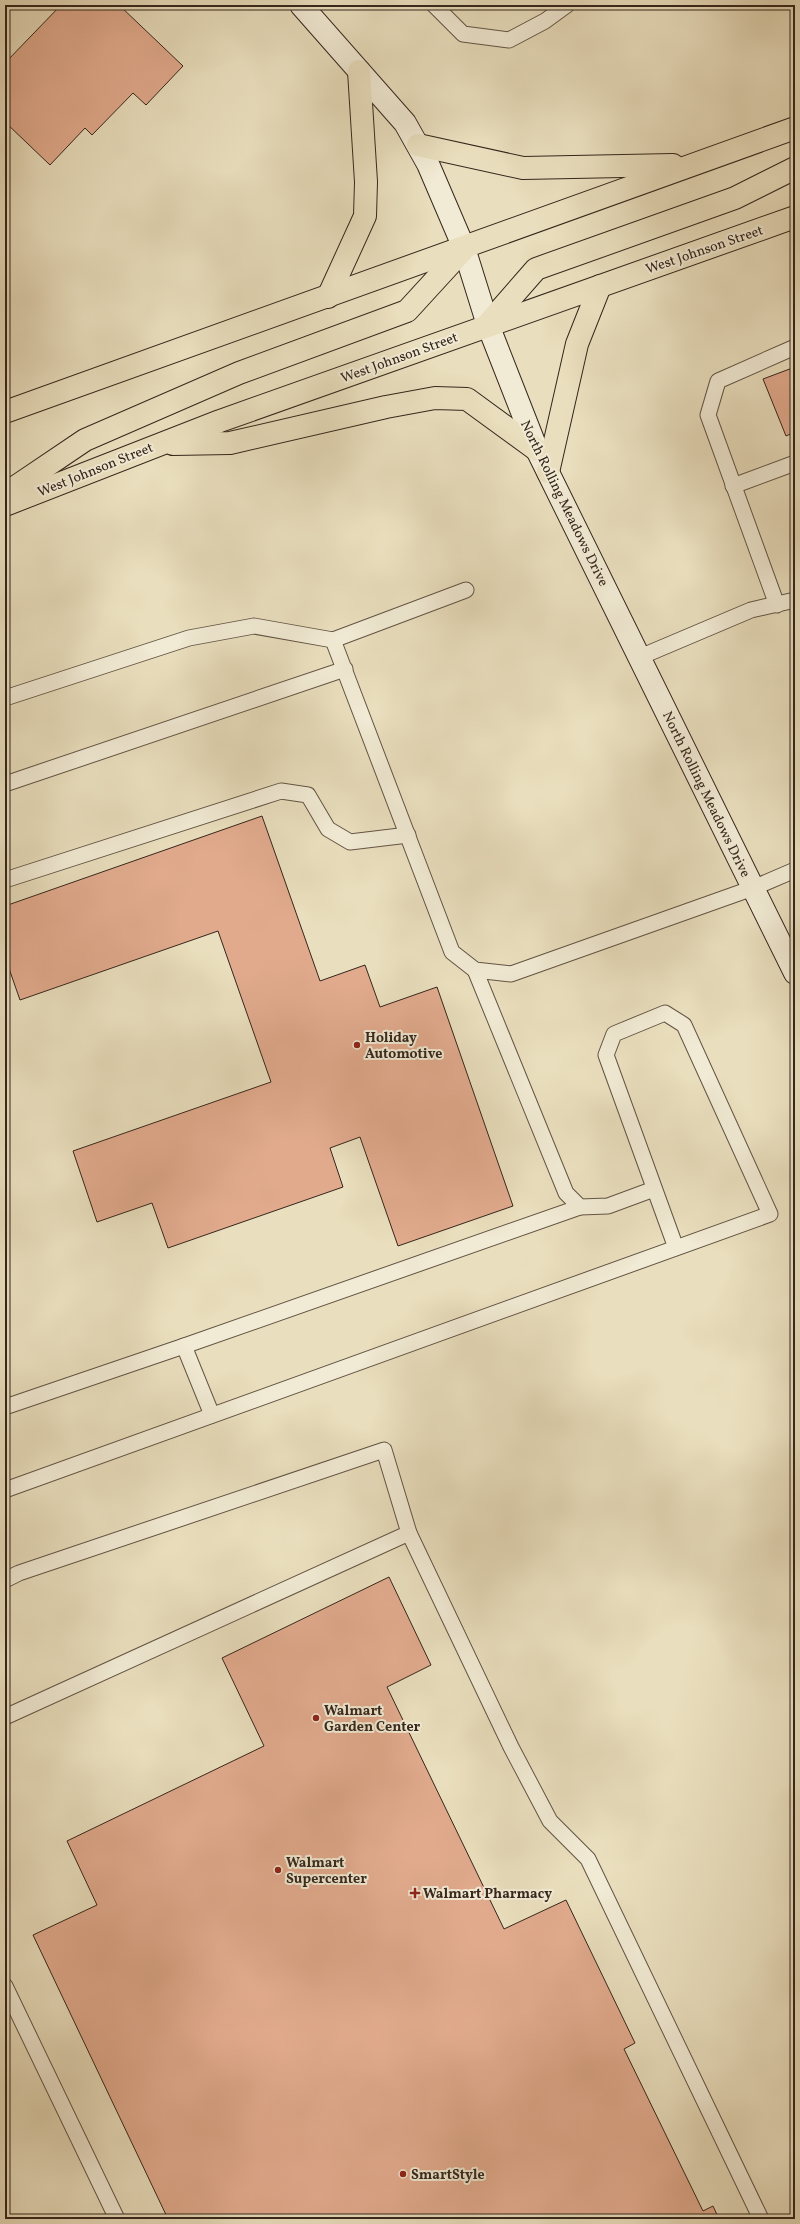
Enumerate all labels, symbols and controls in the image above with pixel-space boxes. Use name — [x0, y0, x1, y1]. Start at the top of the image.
street label: West Johnson Street — [643, 221, 766, 279]
street label: West Johnson Street — [338, 328, 461, 388]
street label: North Rolling Meadows Drive — [515, 417, 612, 590]
street label: West Johnson Street — [35, 438, 156, 502]
street label: North Rolling Meadows Drive — [657, 708, 754, 881]
place label: Holiday Automotive — [365, 1029, 442, 1064]
marker: Holiday Automotive — [352, 1040, 362, 1050]
place label: Walmart Garden Center — [324, 1702, 421, 1737]
marker: Walmart Garden Center — [311, 1713, 321, 1723]
place label: Walmart Supercenter — [286, 1854, 367, 1889]
marker: Walmart Supercenter — [273, 1865, 283, 1875]
place label: Walmart Pharmacy — [423, 1885, 552, 1904]
marker: Walmart Pharmacy — [410, 1888, 420, 1898]
place label: SmartStyle — [411, 2166, 485, 2185]
marker: SmartStyle — [398, 2169, 408, 2179]

